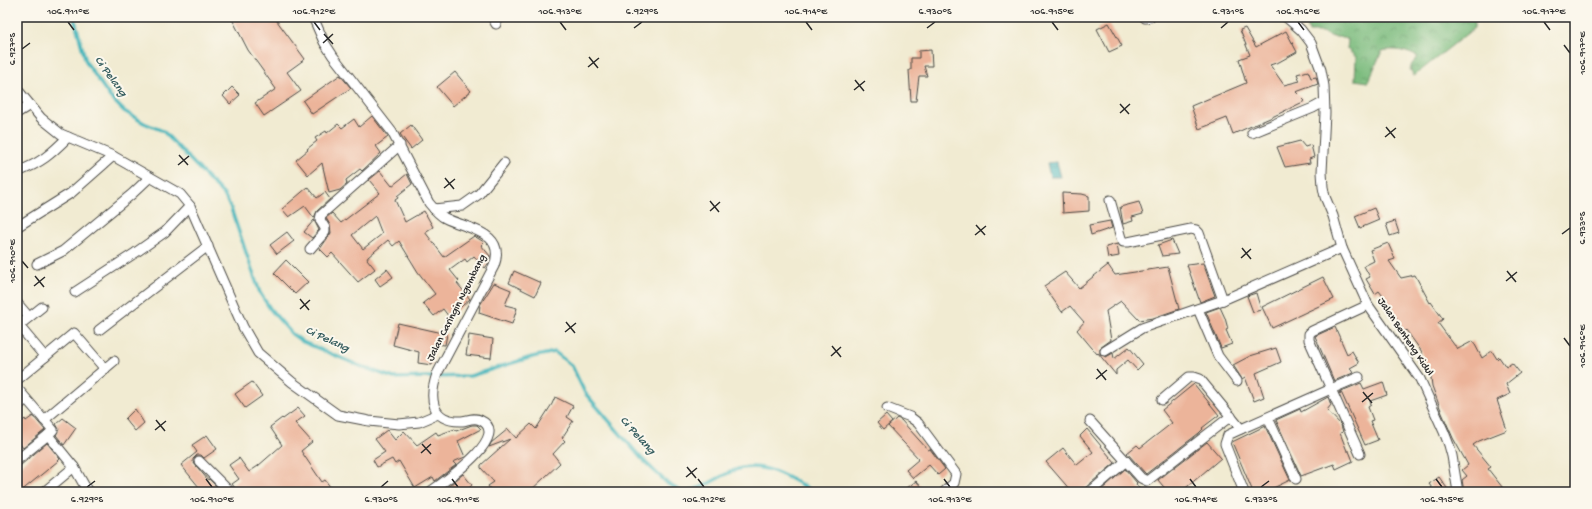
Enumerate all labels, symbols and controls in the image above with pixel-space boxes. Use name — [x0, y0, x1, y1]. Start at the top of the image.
text: 106.911°E — [46, 6, 90, 18]
text: 106.912°E — [292, 6, 336, 18]
text: 106.913°E — [538, 6, 582, 18]
text: 6.929°S — [626, 6, 658, 18]
text: 106.914°E — [784, 6, 828, 18]
text: 6.930°S — [918, 6, 952, 18]
text: 106.915°E — [1030, 6, 1074, 18]
text: 6.931°S — [1212, 6, 1244, 18]
text: 106.916°E — [1276, 6, 1320, 18]
text: 106.917°E — [1522, 6, 1566, 18]
text: 106.917°E — [1577, 31, 1589, 75]
text: 6.927°S — [7, 32, 19, 65]
water label: Ci Pelang — [91, 54, 130, 101]
text: 6.933°S — [1577, 211, 1589, 244]
text: 106.910°E — [7, 239, 19, 284]
street label: Jalan Caringin Ngumbang — [425, 253, 489, 363]
street label: Jalan Benteng Kidul — [1374, 296, 1436, 379]
water label: Ci Pelang — [303, 324, 352, 357]
text: 106.916°E — [1577, 324, 1589, 368]
water label: Ci Pelang — [616, 414, 659, 459]
text: 6.929°S — [71, 494, 103, 506]
text: 106.910°E — [189, 494, 234, 506]
text: 6.930°S — [364, 494, 398, 506]
text: 106.911°E — [436, 494, 480, 506]
text: 106.912°E — [682, 494, 726, 506]
text: 106.913°E — [928, 494, 972, 506]
text: 106.914°E — [1174, 494, 1218, 506]
text: 6.933°S — [1245, 494, 1278, 506]
text: 106.915°E — [1420, 494, 1464, 506]

